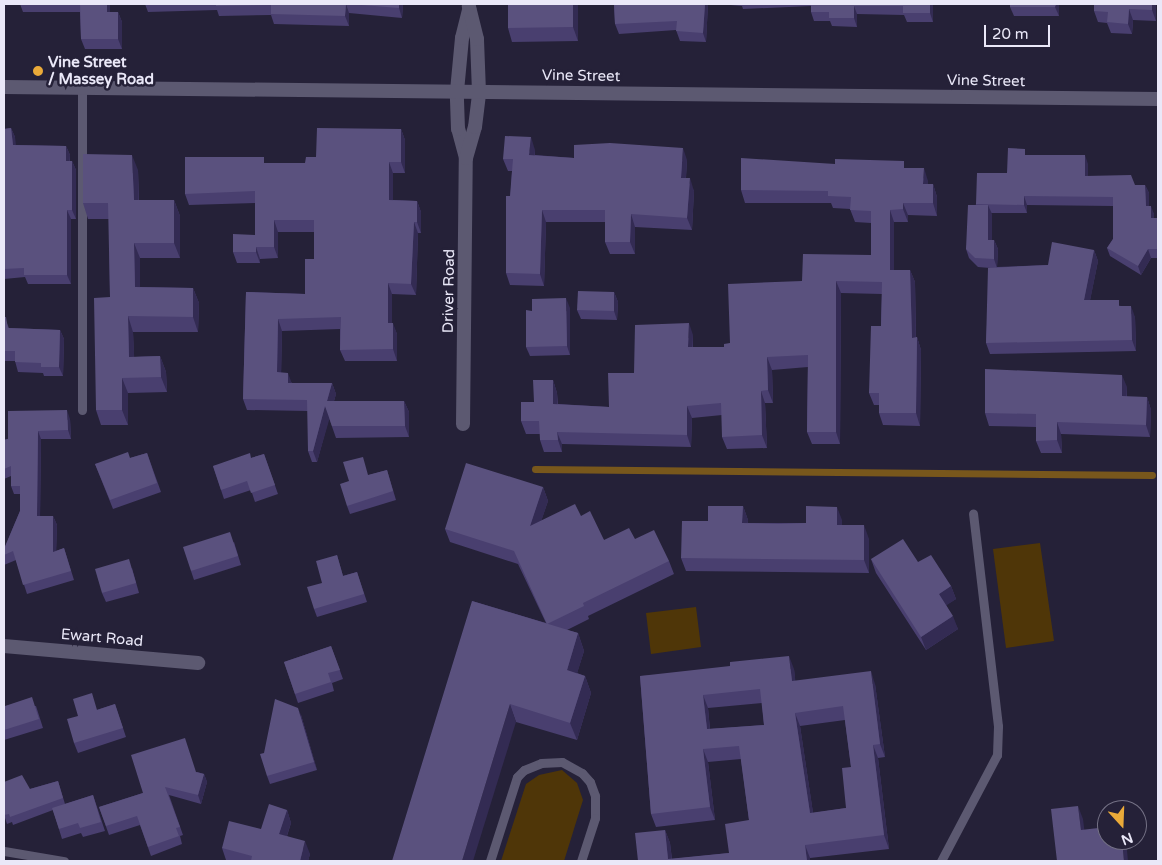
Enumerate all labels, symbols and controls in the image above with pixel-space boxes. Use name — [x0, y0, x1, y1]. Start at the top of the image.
scale bar — [987, 15, 1053, 47]
text: 20 m — [992, 25, 1029, 43]
place label: Vine Street / Massey Road — [48, 53, 154, 88]
marker: Vine Street / Massey Road — [32, 65, 44, 77]
street label: Vine Street — [542, 66, 620, 86]
street label: Vine Street — [947, 71, 1025, 91]
street label: Driver Road — [439, 249, 459, 333]
street label: Ewart Road — [60, 625, 144, 651]
north arrow — [1097, 800, 1147, 850]
text: N — [1119, 829, 1135, 849]

